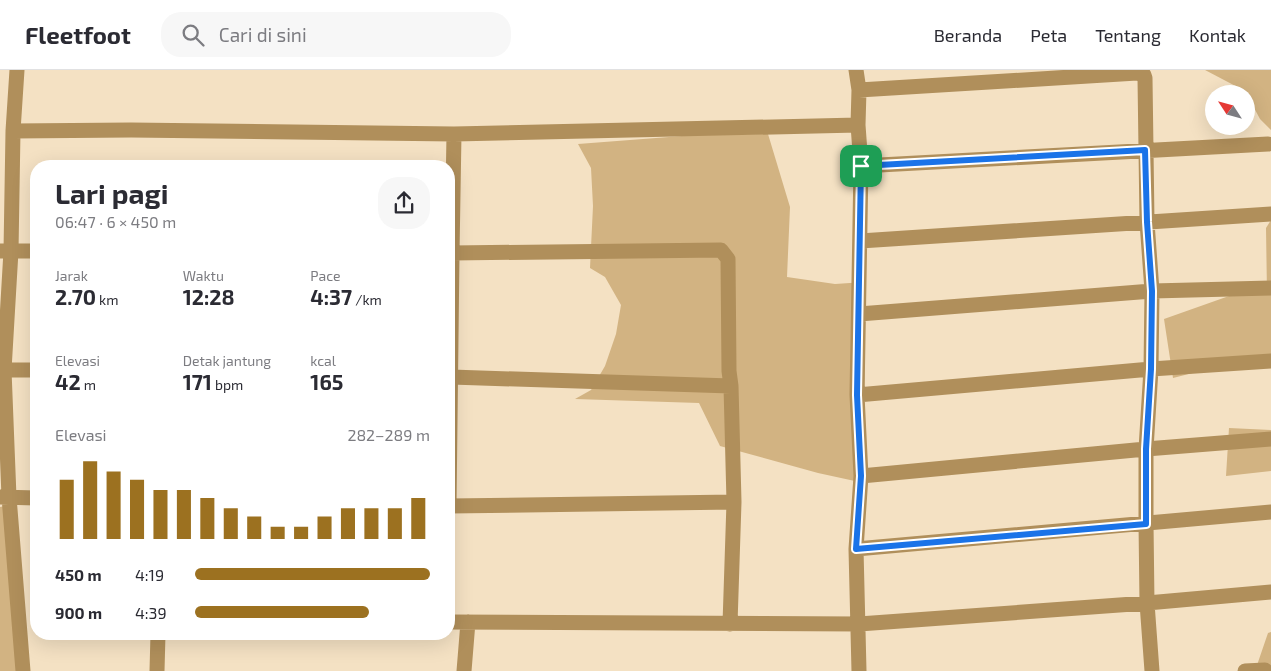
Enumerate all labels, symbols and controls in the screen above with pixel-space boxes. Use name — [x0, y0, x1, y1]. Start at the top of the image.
search box — [161, 12, 511, 57]
text: Fleetfoot — [25, 20, 131, 49]
icon: search — [179, 21, 207, 49]
text: Cari di sini — [219, 23, 307, 46]
text: Beranda — [934, 24, 1002, 46]
text: Peta — [1030, 24, 1067, 46]
text: Tentang — [1095, 24, 1161, 46]
text: Kontak — [1189, 24, 1246, 46]
north arrow — [1205, 85, 1255, 135]
map controls — [1205, 85, 1255, 135]
pin — [840, 145, 882, 187]
icon: arrive — [847, 152, 875, 180]
text: Lari pagi — [55, 176, 168, 210]
button: share — [378, 177, 430, 229]
text: 06:47 · 6 × 450 m — [55, 212, 176, 231]
text: Jarak — [55, 267, 88, 284]
text: Waktu — [183, 267, 224, 284]
text: Pace — [310, 267, 340, 284]
text: 2.70 — [55, 284, 96, 309]
text: 12:28 — [183, 284, 235, 309]
text: 4:37 — [310, 284, 352, 309]
text: km — [96, 291, 119, 308]
text: /km — [352, 291, 382, 308]
text: Elevasi — [55, 352, 100, 369]
text: Detak jantung — [183, 352, 271, 369]
text: kcal — [310, 352, 336, 369]
text: 42 — [55, 369, 81, 394]
text: 171 — [183, 369, 212, 394]
text: 165 — [310, 369, 343, 394]
text: m — [81, 376, 96, 393]
text: bpm — [212, 376, 243, 393]
text: Elevasi — [55, 425, 107, 444]
text: 282–289 m — [347, 425, 430, 444]
text: 450 m — [55, 565, 102, 584]
text: 4:19 — [135, 565, 164, 584]
text: 900 m — [55, 603, 102, 622]
text: 4:39 — [135, 603, 167, 622]

